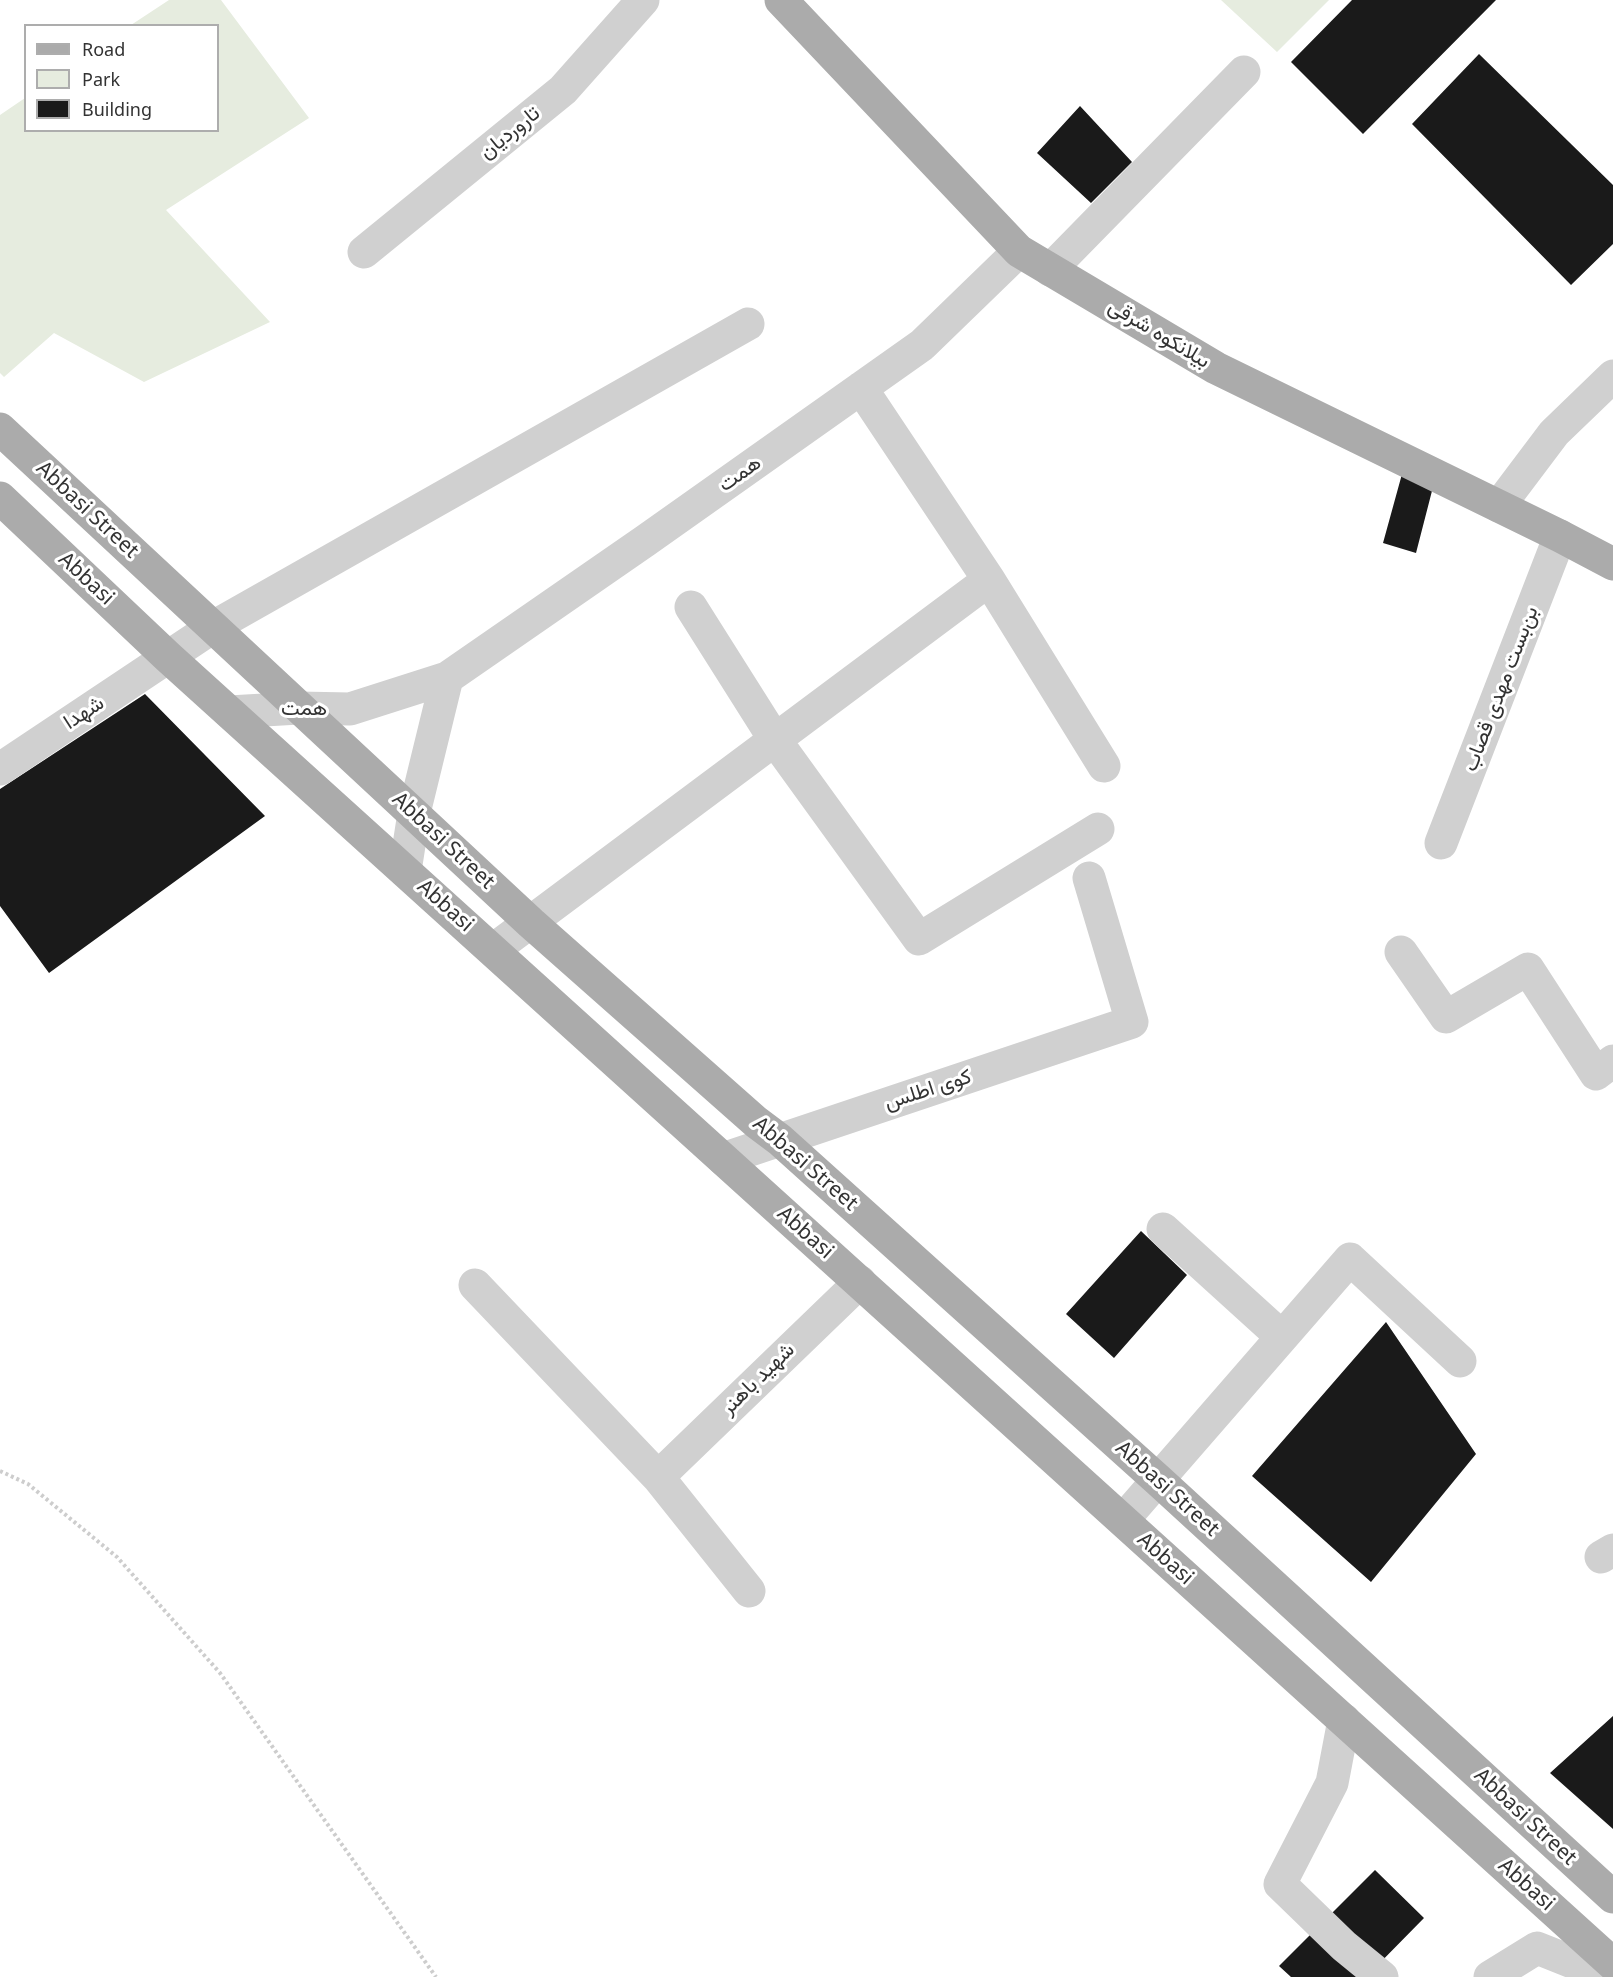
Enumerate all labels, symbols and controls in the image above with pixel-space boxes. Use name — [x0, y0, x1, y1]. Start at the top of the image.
legend — [24, 24, 219, 132]
text: Road — [82, 37, 125, 61]
text: Park — [82, 67, 120, 91]
text: Building — [82, 97, 152, 121]
street label: تاروردیان — [475, 101, 545, 165]
street label: بیلانکوه شرقی — [1104, 294, 1214, 374]
street label: همت — [714, 450, 766, 498]
street label: Abbasi Street — [31, 456, 143, 564]
street label: Abbasi — [53, 547, 119, 611]
street label: بن‌بست مهدی قصاب — [1458, 603, 1544, 775]
street label: شهدا — [59, 691, 109, 735]
street label: همت — [281, 696, 327, 722]
street label: Abbasi Street — [387, 787, 499, 895]
street label: Abbasi — [412, 874, 478, 938]
street label: کوی اطلس — [881, 1064, 975, 1116]
street label: Abbasi Street — [747, 1112, 863, 1216]
street label: Abbasi — [772, 1201, 838, 1265]
street label: شهید باهنر — [716, 1338, 800, 1420]
street label: Abbasi Street — [1110, 1436, 1224, 1542]
street label: Abbasi — [1132, 1527, 1198, 1591]
street label: Abbasi Street — [1469, 1763, 1581, 1871]
street label: Abbasi — [1493, 1853, 1559, 1917]

